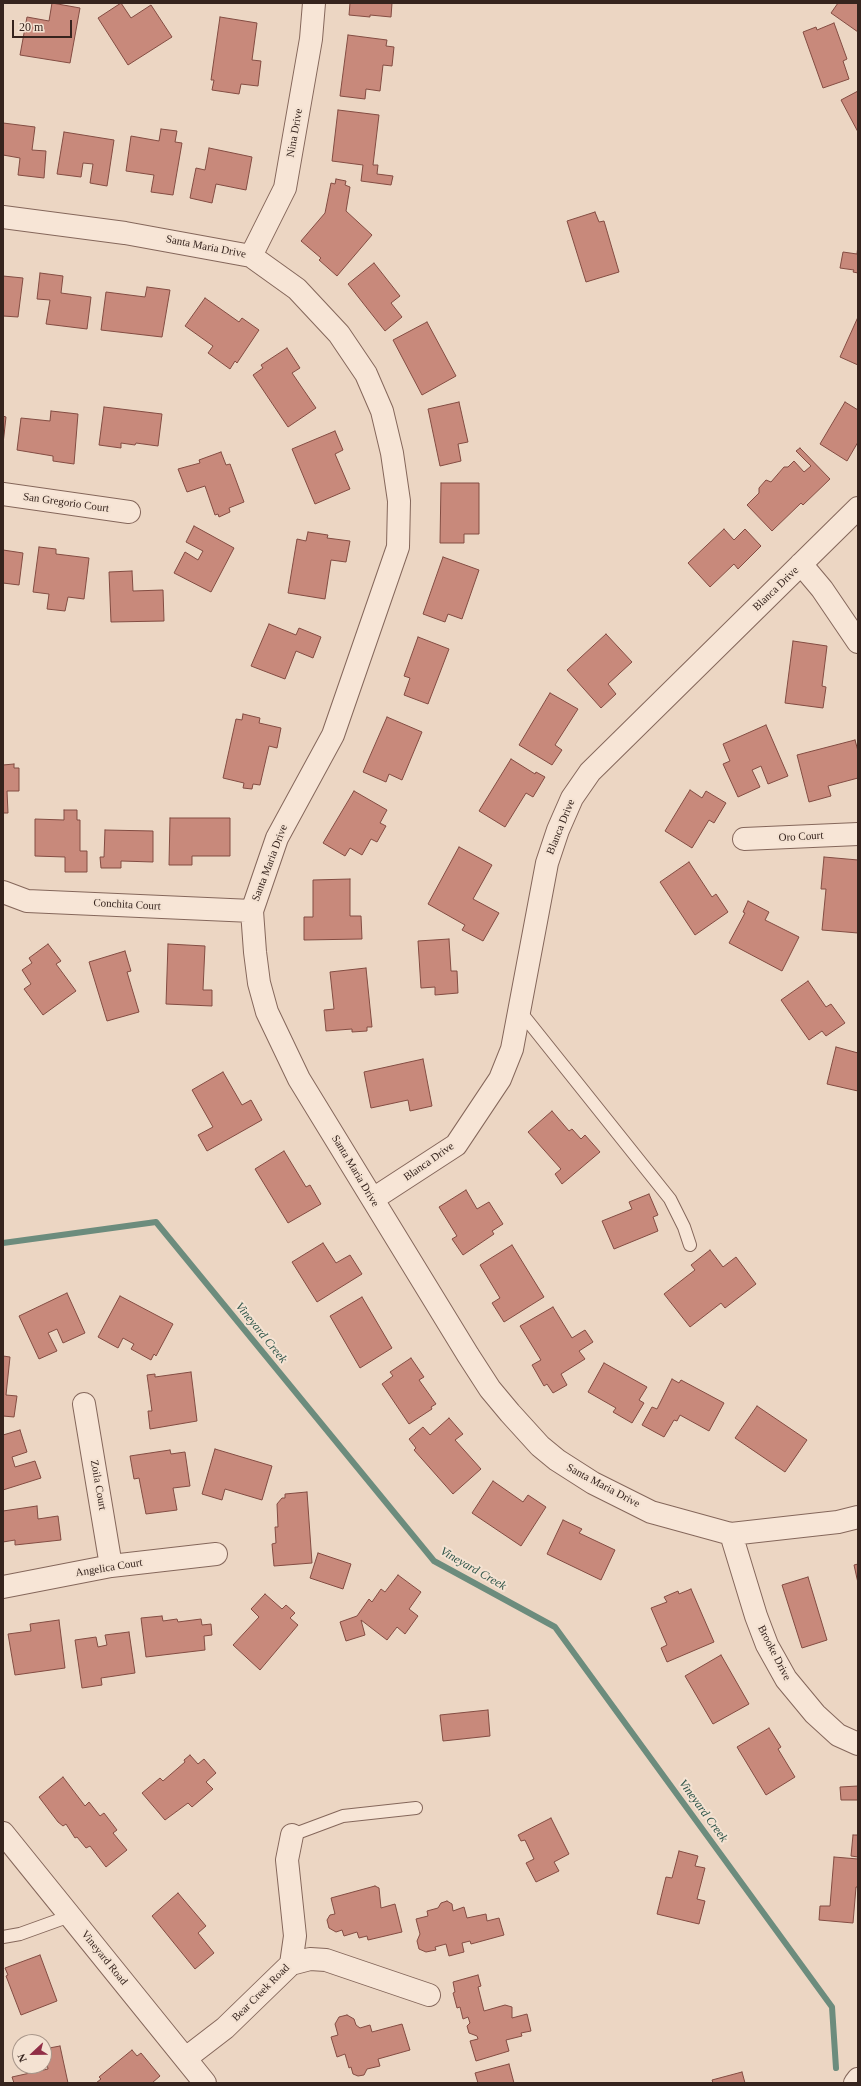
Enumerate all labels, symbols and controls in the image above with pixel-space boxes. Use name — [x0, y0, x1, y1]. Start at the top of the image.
scale bar — [14, 12, 74, 38]
text: 20 m — [19, 20, 43, 34]
street label: Nina Drive — [284, 108, 306, 158]
street label: Santa Maria Drive — [165, 233, 247, 261]
street label: San Gregorio Court — [22, 490, 110, 516]
street label: Blanca Drive — [750, 564, 802, 614]
street label: Blanca Drive — [544, 797, 578, 857]
street label: Santa Maria Drive — [249, 823, 291, 903]
street label: Oro Court — [778, 829, 824, 845]
street label: Conchita Court — [93, 897, 161, 913]
street label: Santa Maria Drive — [328, 1133, 382, 1209]
street label: Blanca Drive — [401, 1140, 457, 1184]
water label: Vineyard Creek — [232, 1300, 290, 1366]
street label: Zoila Court — [87, 1459, 109, 1511]
street label: Santa Maria Drive — [564, 1461, 642, 1511]
water label: Vineyard Creek — [437, 1544, 509, 1594]
street label: Angelica Court — [75, 1556, 143, 1580]
street label: Brooke Drive — [754, 1623, 794, 1683]
water label: Vineyard Creek — [675, 1777, 731, 1845]
street label: Vineyard Road — [78, 1928, 130, 1988]
street label: Bear Creek Road — [230, 1962, 292, 2024]
north arrow — [12, 2034, 52, 2074]
text: N — [15, 2052, 29, 2064]

